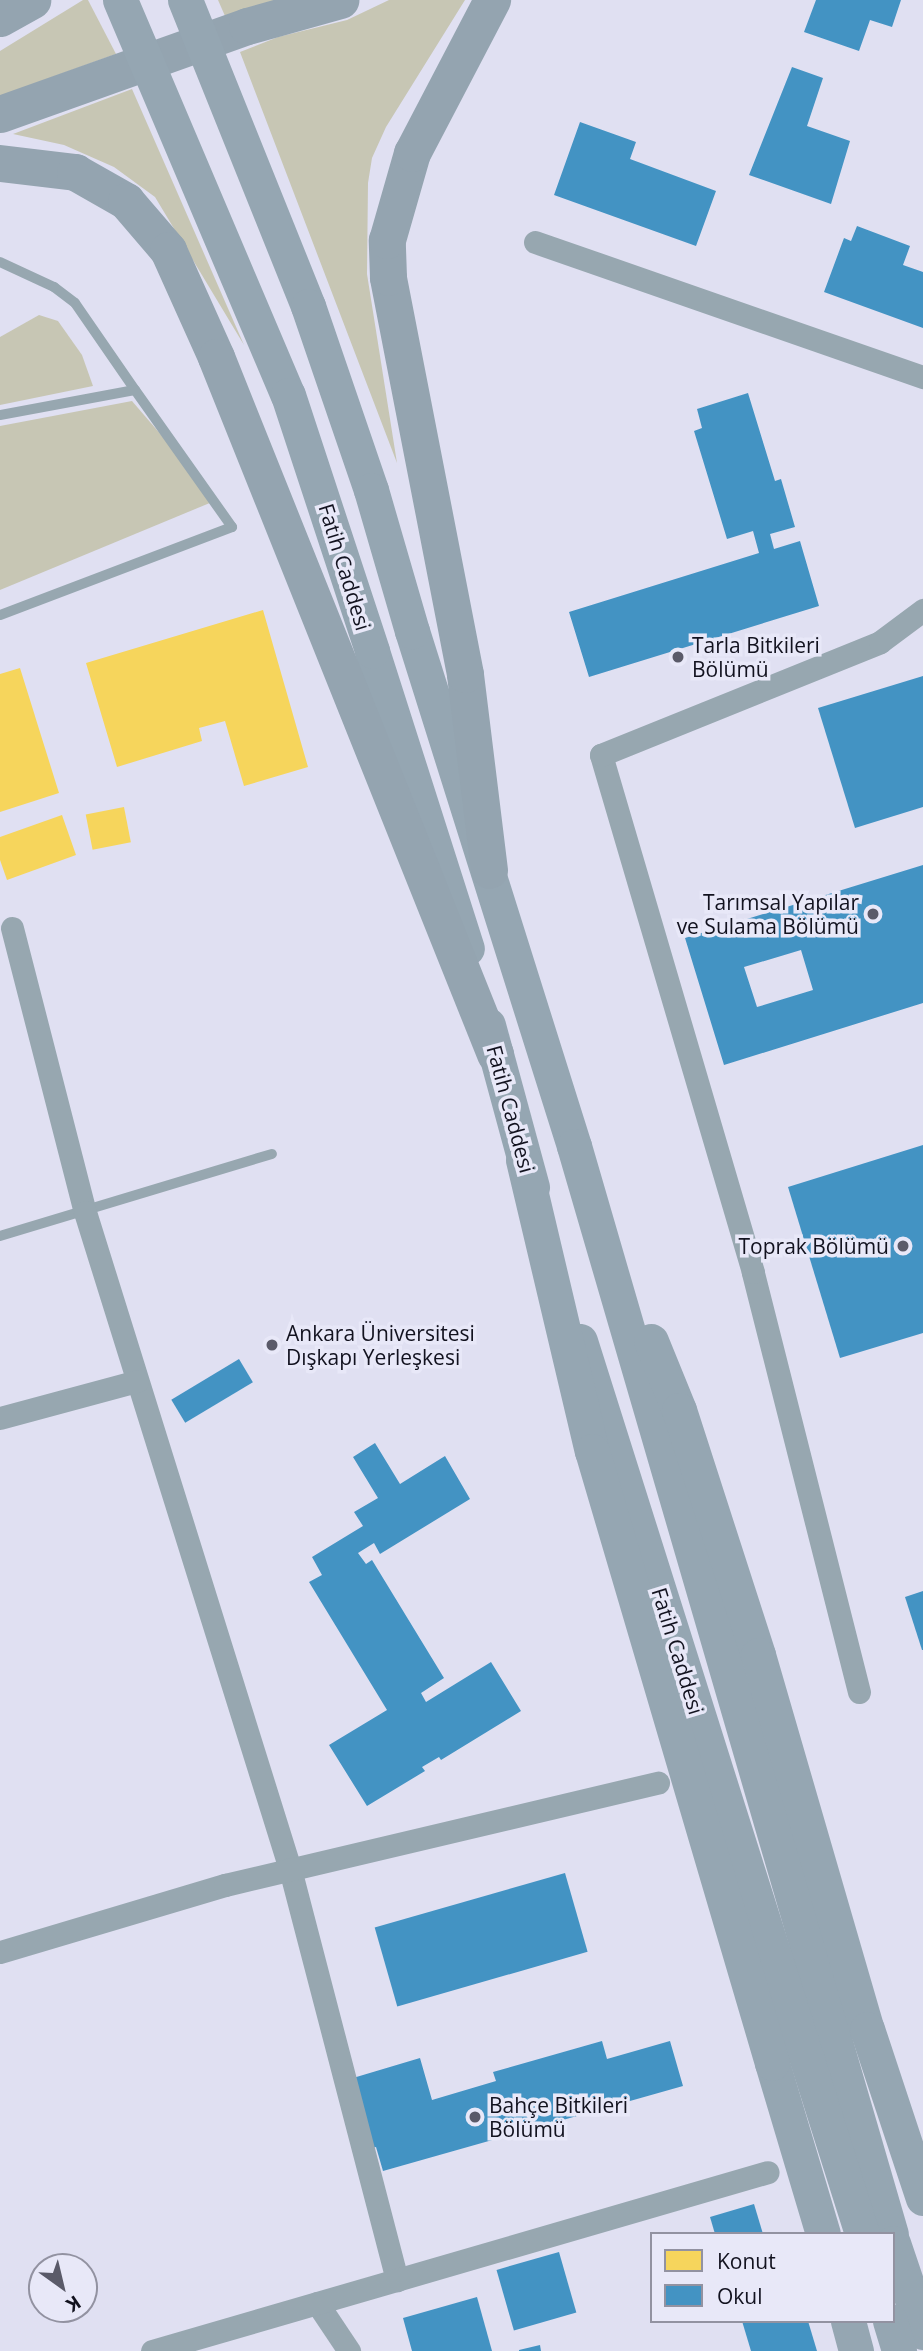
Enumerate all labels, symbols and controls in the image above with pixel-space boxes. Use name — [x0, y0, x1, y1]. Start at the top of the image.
street label: Fatih Caddesi — [314, 501, 376, 633]
place label: Tarla Bitkileri Bölümü — [692, 632, 820, 682]
marker: Tarla Bitkileri Bölümü — [670, 649, 686, 665]
place label: Tarımsal Yapılar ve Sulama Bölümü — [677, 889, 859, 939]
marker: Tarımsal Yapılar ve Sulama Bölümü — [865, 906, 881, 922]
street label: Fatih Caddesi — [482, 1042, 540, 1176]
place label: Toprak Bölümü — [739, 1233, 889, 1259]
marker: Toprak Bölümü — [895, 1238, 911, 1254]
place label: Ankara Üniversitesi Dışkapı Yerleşkesi — [286, 1320, 475, 1370]
marker: Ankara Üniversitesi Dışkapı Yerleşkesi — [264, 1337, 280, 1353]
street label: Fatih Caddesi — [647, 1585, 709, 1717]
place label: Bahçe Bitkileri Bölümü — [489, 2092, 628, 2142]
marker: Bahçe Bitkileri Bölümü — [467, 2109, 483, 2125]
legend — [650, 2232, 895, 2323]
text: Konut — [717, 2247, 776, 2275]
north arrow — [28, 2253, 98, 2323]
text: Okul — [717, 2282, 763, 2310]
text: K — [61, 2289, 86, 2318]

